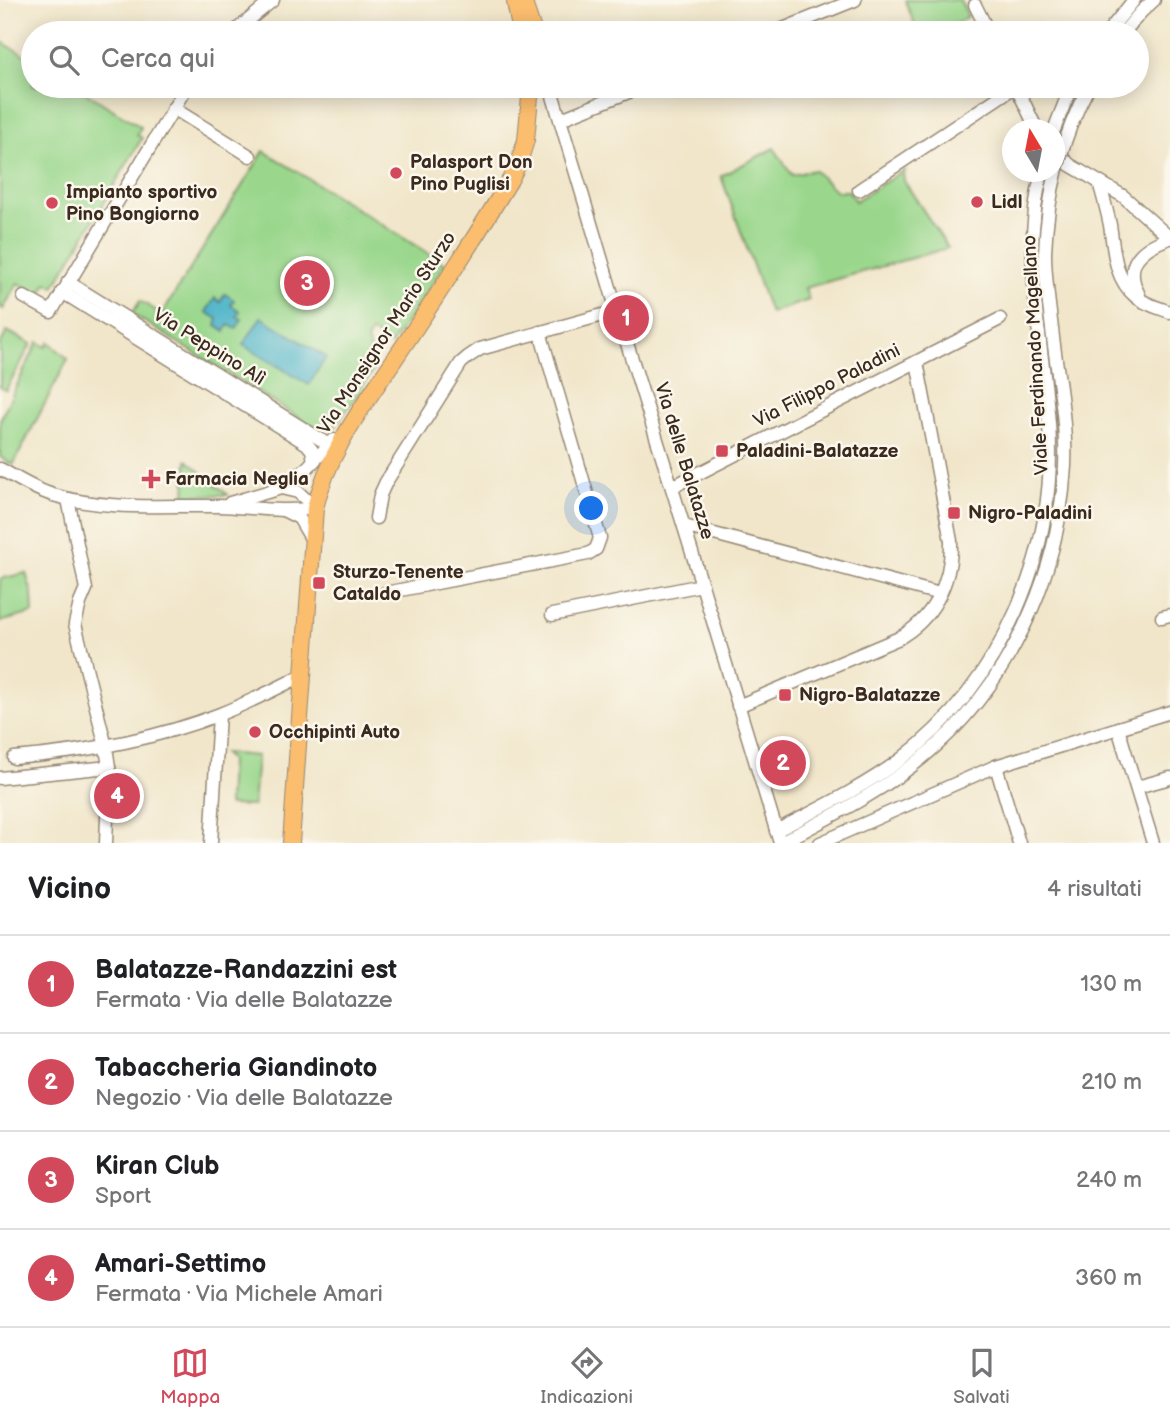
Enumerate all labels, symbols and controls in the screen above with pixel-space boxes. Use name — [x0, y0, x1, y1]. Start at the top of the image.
search box — [21, 21, 1149, 98]
icon: search — [45, 41, 83, 79]
text: Cerca qui — [101, 44, 215, 75]
north arrow — [1002, 119, 1065, 182]
place label: Palasport Don Pino Puglisi — [410, 151, 533, 196]
marker: Palasport Don Pino Puglisi — [388, 165, 404, 181]
place label: Impianto sportivo Pino Bongiorno — [66, 181, 217, 226]
place label: Lidl — [991, 191, 1022, 214]
marker: Lidl — [969, 194, 985, 210]
marker: Impianto sportivo Pino Bongiorno — [44, 195, 60, 211]
street label: Via Monsignor Mario Sturzo — [313, 227, 461, 439]
street label: Viale Ferdinando Magellano — [1018, 234, 1054, 476]
pin: 3 — [284, 257, 330, 309]
pin: 1 — [603, 292, 649, 344]
street label: Via Peppino Alì — [149, 303, 269, 391]
street label: Via Filippo Paladini — [750, 339, 904, 433]
street label: Via delle Balatazze — [649, 380, 719, 542]
place label: Paladini-Balatazze — [736, 440, 899, 463]
marker: Paladini-Balatazze — [714, 443, 730, 459]
place label: Farmacia Neglia — [165, 468, 309, 491]
marker: Farmacia Neglia — [143, 471, 159, 487]
your location — [574, 491, 608, 525]
place label: Nigro-Paladini — [968, 502, 1092, 525]
marker: Nigro-Paladini — [946, 505, 962, 521]
place label: Sturzo-Tenente Cataldo — [333, 561, 464, 606]
marker: Sturzo-Tenente Cataldo — [311, 575, 327, 591]
place label: Nigro-Balatazze — [799, 684, 941, 707]
marker: Nigro-Balatazze — [777, 687, 793, 703]
place label: Occhipinti Auto — [269, 721, 400, 744]
marker: Occhipinti Auto — [247, 724, 263, 740]
pin: 2 — [760, 737, 806, 789]
pin: 4 — [94, 770, 140, 822]
text: Vicino — [28, 871, 111, 907]
text: 4 risultati — [1047, 875, 1142, 903]
text: Balatazze-Randazzini est — [95, 955, 397, 986]
text: 1 — [46, 970, 56, 998]
text: 130 m — [1080, 970, 1142, 998]
text: Fermata · Via delle Balatazze — [95, 986, 393, 1014]
text: Tabaccheria Giandinoto — [95, 1053, 377, 1084]
text: 2 — [44, 1068, 58, 1096]
text: 210 m — [1081, 1068, 1142, 1096]
text: Negozio · Via delle Balatazze — [95, 1084, 393, 1112]
text: Kiran Club — [95, 1151, 220, 1182]
text: 3 — [44, 1166, 58, 1194]
text: 240 m — [1076, 1166, 1142, 1194]
text: Sport — [95, 1182, 151, 1210]
text: Amari-Settimo — [95, 1249, 266, 1280]
text: 4 — [44, 1264, 58, 1292]
text: 360 m — [1075, 1264, 1142, 1292]
text: Fermata · Via Michele Amari — [95, 1280, 383, 1308]
tab: Mappa — [160, 1344, 220, 1409]
tab: Indicazioni — [541, 1344, 633, 1409]
tab: Salvati — [953, 1344, 1010, 1409]

